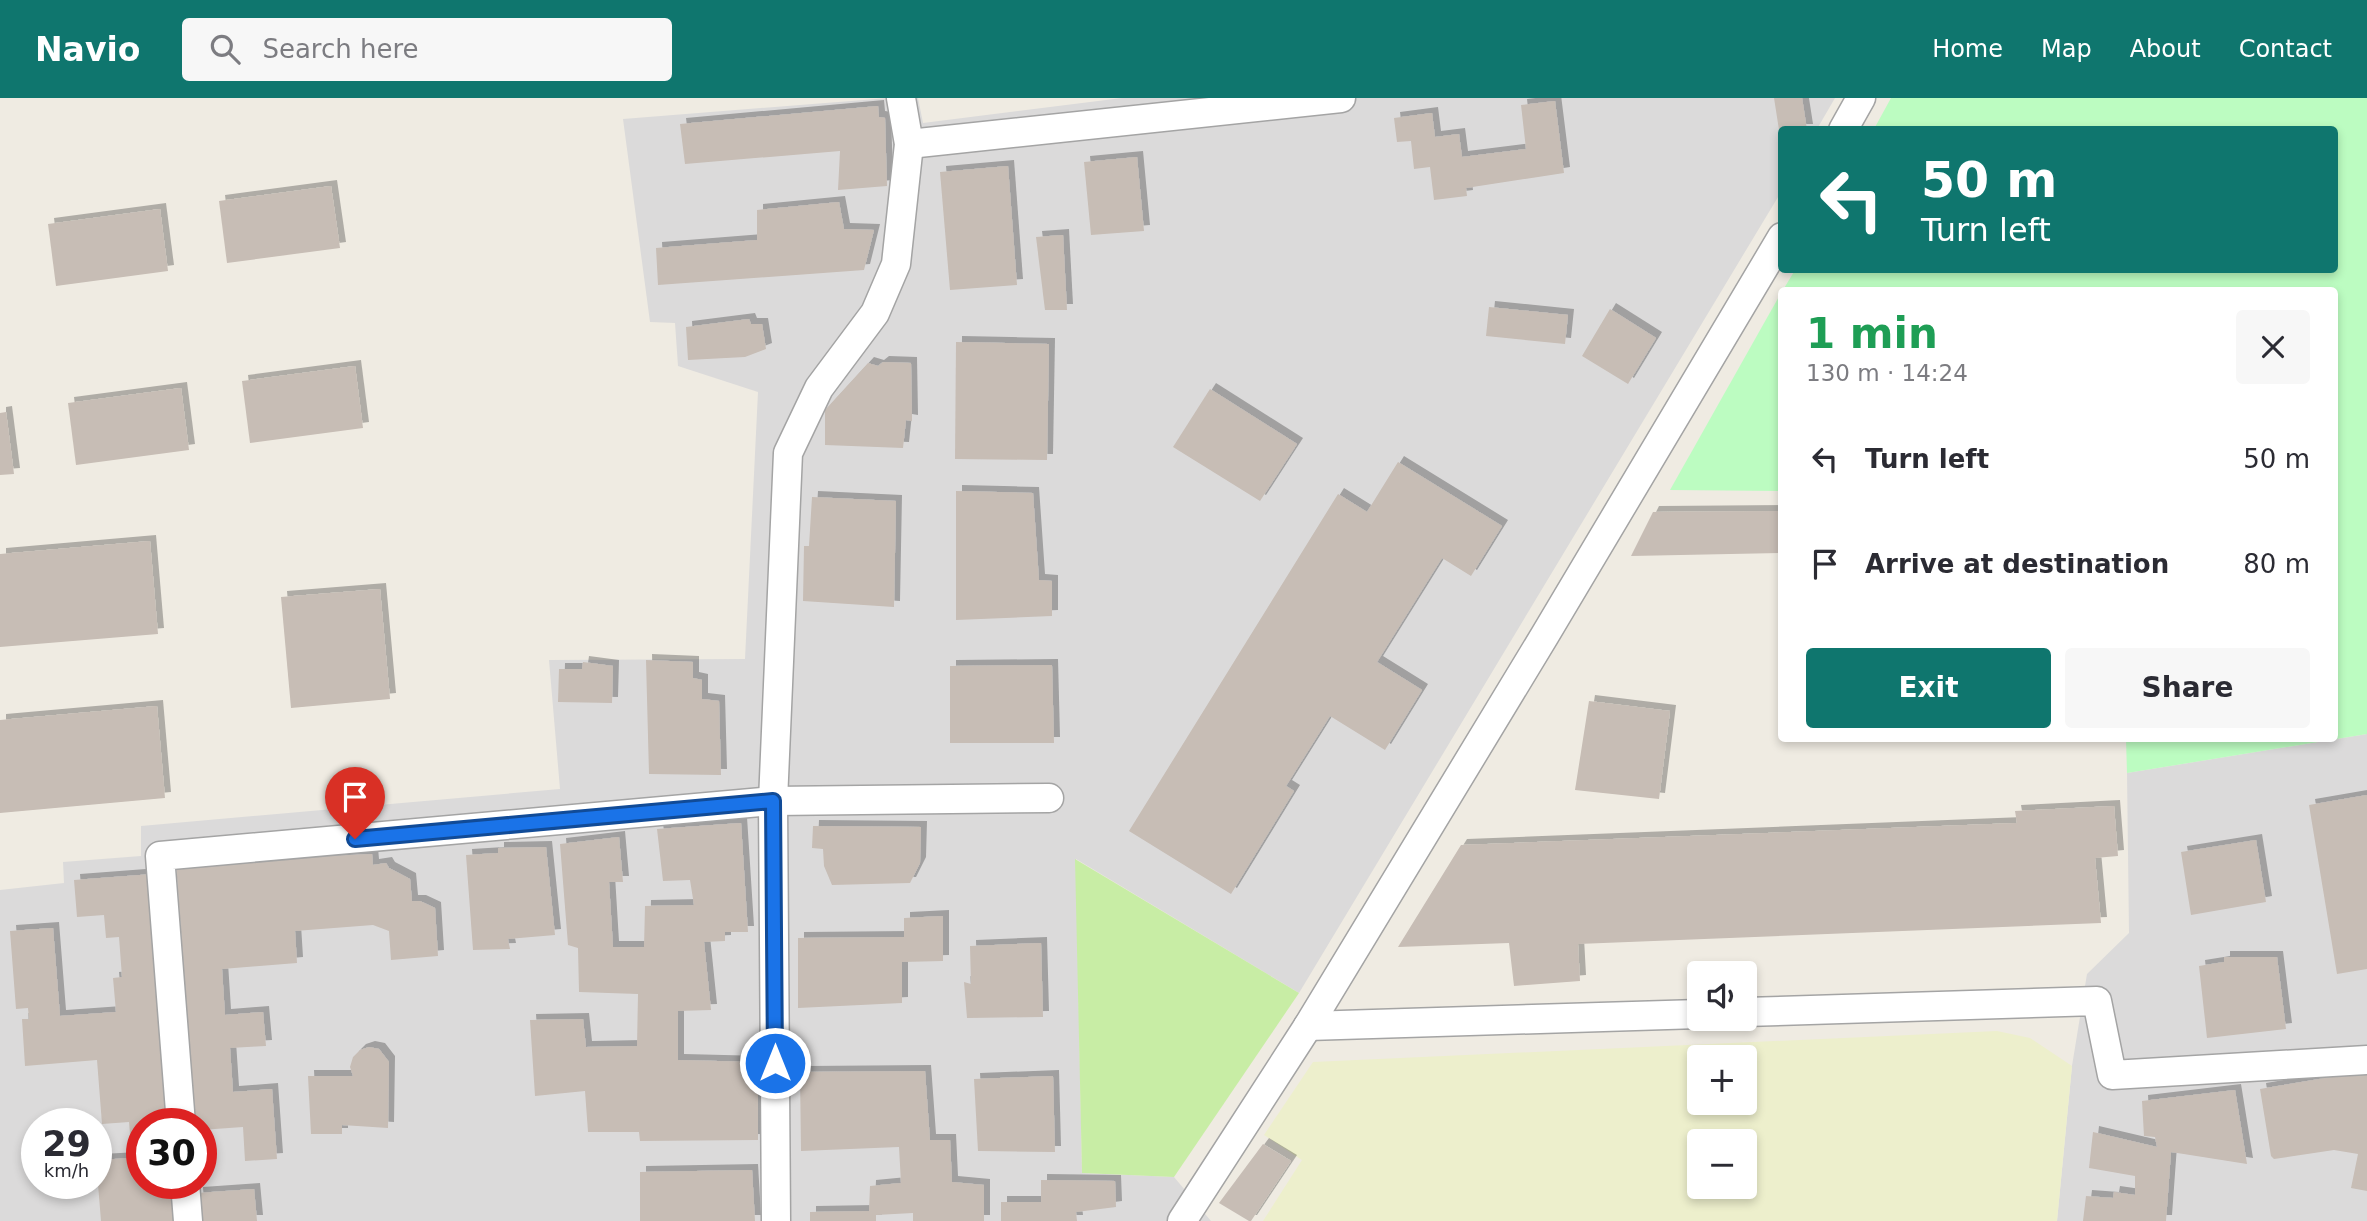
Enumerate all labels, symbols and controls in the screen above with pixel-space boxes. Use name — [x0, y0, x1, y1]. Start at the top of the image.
search box — [182, 18, 672, 81]
text: Navio — [35, 30, 140, 69]
icon: search — [206, 30, 244, 68]
text: Search here — [262, 34, 419, 64]
text: Home — [1932, 35, 2003, 63]
text: Map — [2041, 35, 2092, 63]
text: About — [2130, 35, 2201, 63]
text: Contact — [2239, 35, 2332, 63]
text: 50 m — [1921, 152, 2057, 209]
icon: left — [1806, 154, 1897, 245]
text: Turn left — [1921, 211, 2051, 249]
text: 1 min — [1806, 309, 1938, 358]
button: close — [2236, 310, 2310, 384]
text: 130 m · 14:24 — [1806, 360, 1968, 386]
icon: left — [1806, 440, 1844, 478]
text: Turn left — [1865, 444, 1989, 474]
text: 50 m — [2243, 444, 2310, 474]
icon: arrive — [1806, 545, 1844, 583]
text: Arrive at destination — [1865, 549, 2169, 579]
text: 80 m — [2243, 549, 2310, 579]
button: Exit — [1806, 648, 2051, 728]
button: Share — [2065, 648, 2310, 728]
pin — [325, 767, 385, 839]
icon: arrive — [336, 778, 374, 816]
map controls — [1687, 961, 1757, 1199]
button: sound — [1687, 961, 1757, 1031]
position arrow — [738, 1026, 812, 1100]
button: + — [1687, 1045, 1757, 1115]
speed limit sign: 30 — [126, 1108, 217, 1199]
text: 29 — [42, 1124, 91, 1164]
button: − — [1687, 1129, 1757, 1199]
text: km/h — [44, 1160, 89, 1181]

